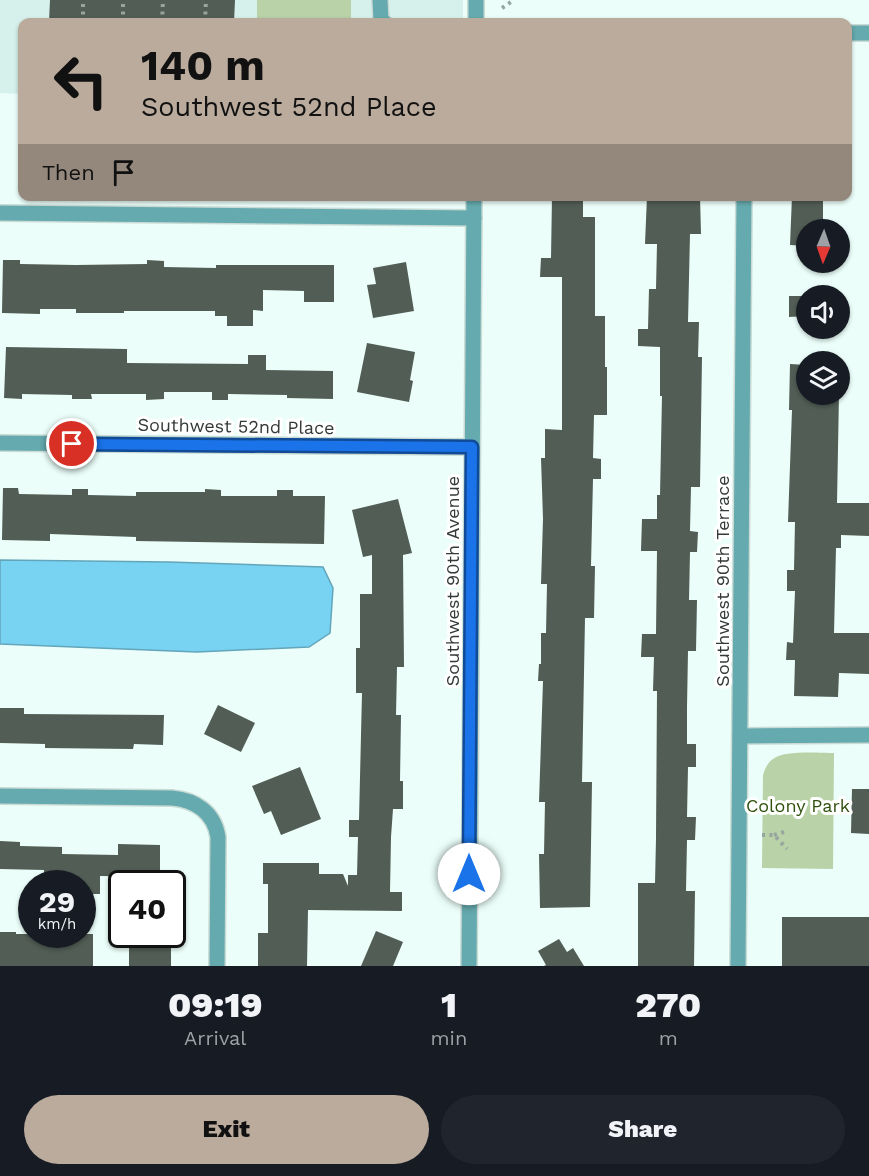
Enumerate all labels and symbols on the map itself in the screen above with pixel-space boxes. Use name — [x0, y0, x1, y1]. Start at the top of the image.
north arrow — [796, 219, 850, 273]
street label: Southwest 52nd Place — [137, 414, 335, 438]
pin — [46, 418, 97, 469]
street label: Southwest 90th Terrace — [712, 475, 733, 687]
street label: Southwest 90th Avenue — [442, 476, 463, 686]
park label: Colony Park — [746, 795, 850, 816]
position arrow — [437, 842, 501, 906]
speed limit sign: 40 — [108, 870, 186, 948]

